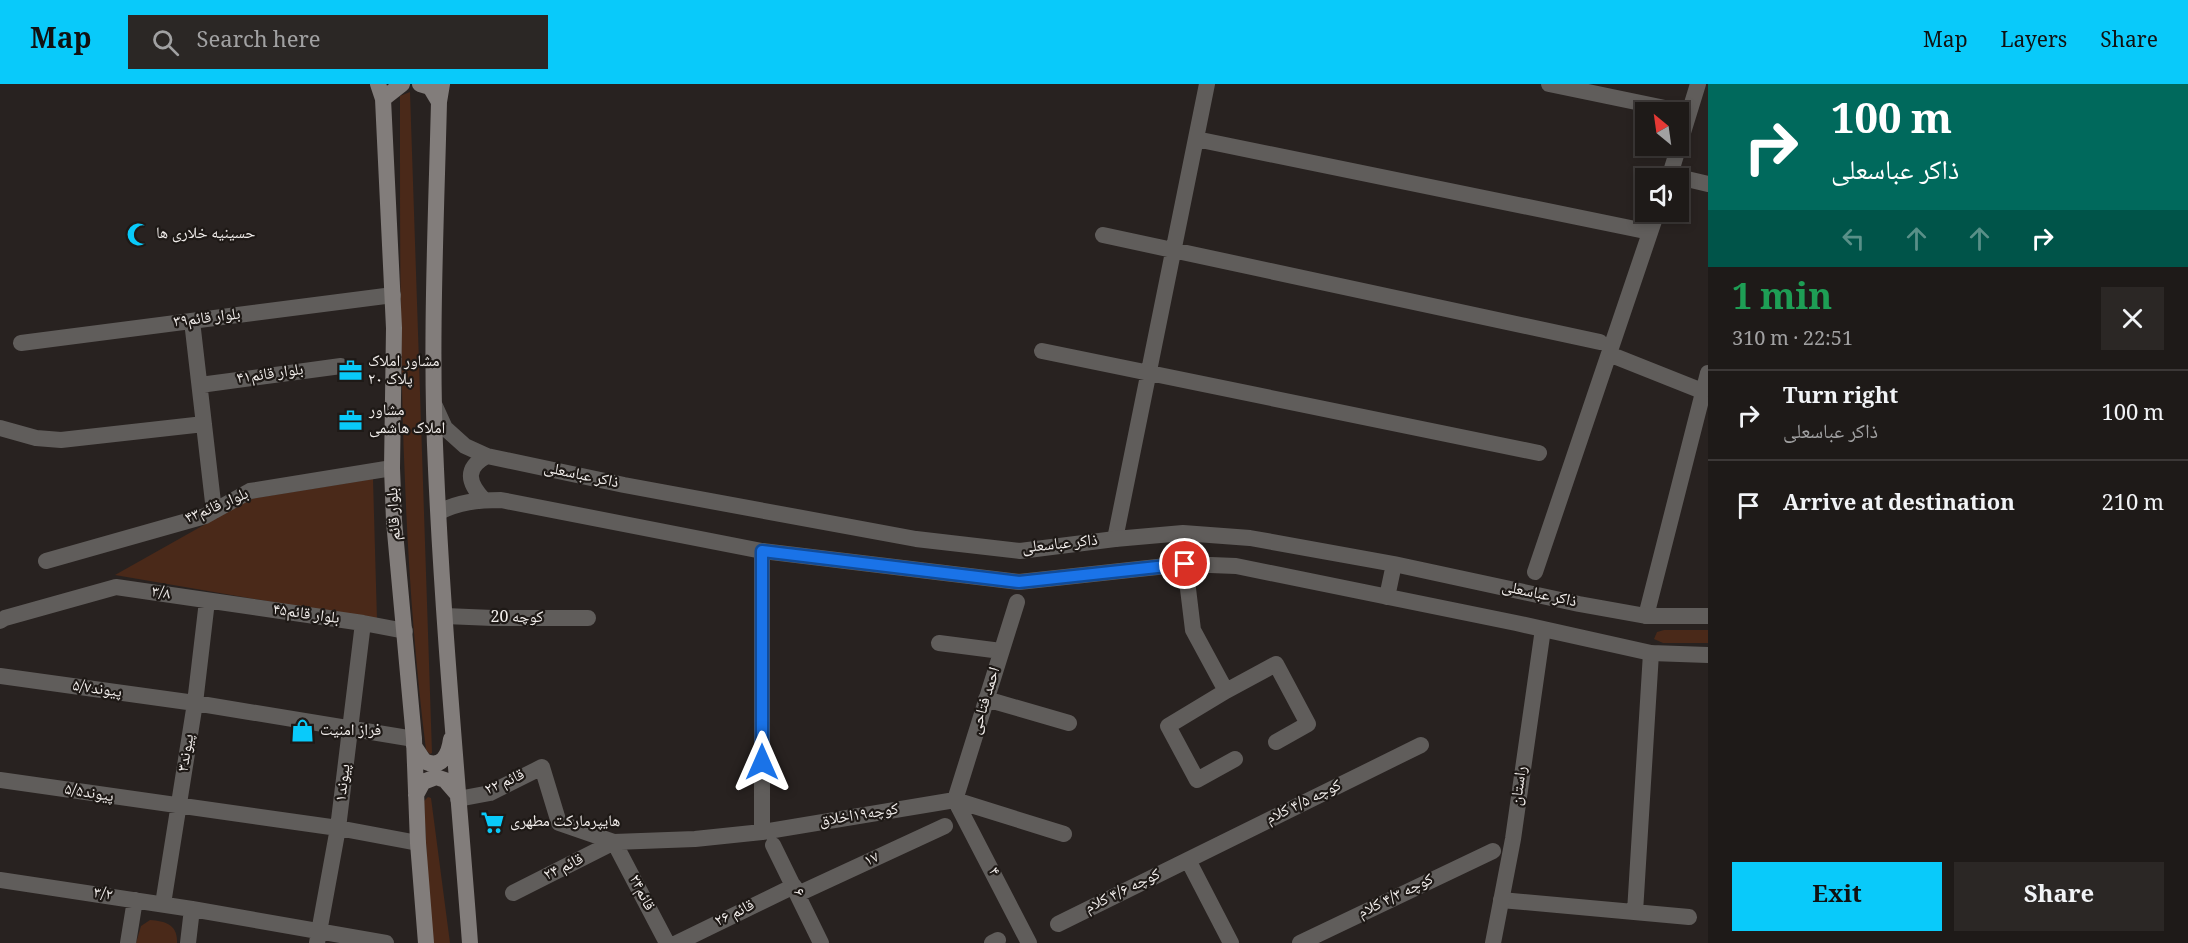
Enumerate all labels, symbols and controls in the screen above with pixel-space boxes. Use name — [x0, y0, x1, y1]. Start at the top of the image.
search box — [128, 15, 548, 69]
text: Map — [30, 18, 92, 66]
text: Search here — [197, 23, 321, 61]
text: Map — [1923, 25, 1968, 60]
text: Layers — [2001, 25, 2067, 60]
text: Share — [2100, 25, 2158, 60]
icon: search — [149, 26, 182, 59]
text: 100 m — [1831, 88, 1952, 160]
north arrow — [1635, 102, 1689, 156]
map controls — [1635, 102, 1689, 222]
icon: right — [1732, 108, 1810, 186]
text: ذاکر عباسعلی — [1831, 150, 1959, 196]
button: sound — [1635, 168, 1689, 222]
mosque icon: حسینیه خلاری ها — [125, 221, 151, 247]
place label: حسینیه خلاری ها — [156, 221, 255, 248]
icon: left — [1837, 222, 1870, 255]
icon: ahead — [1900, 222, 1933, 255]
icon: ahead — [1963, 222, 1996, 255]
icon: right — [2026, 222, 2059, 255]
text: 1 min — [1732, 271, 1832, 332]
button: close — [2101, 287, 2164, 350]
street label: بلوار قائم۳۹ — [172, 301, 242, 337]
text: 310 m · 22:51 — [1732, 324, 1853, 358]
place label: مشاور املاک پلاک ۲۰ — [368, 349, 440, 394]
street label: بلوار قائم۴۱ — [235, 357, 305, 393]
office icon: مشاور املاک پلاک ۲۰ — [337, 358, 363, 384]
text: Turn right — [1783, 379, 1898, 417]
text: 100 m — [2101, 396, 2164, 434]
place label: مشاور املاک هاشمی — [368, 398, 445, 443]
icon: right — [1732, 399, 1765, 432]
office icon: مشاور املاک هاشمی — [338, 407, 364, 433]
text: ذاکر عباسعلی — [1783, 417, 1878, 451]
street label: ذاکر عباسعلی — [541, 455, 621, 497]
street label: بلوار قائم۴۳ — [181, 481, 253, 533]
text: Arrive at destination — [1783, 486, 2015, 524]
text: 210 m — [2101, 486, 2164, 524]
street label: بلوار قائم — [380, 487, 410, 541]
icon: arrive — [1732, 489, 1765, 522]
street label: ذاکر عباسعلی — [1021, 528, 1099, 562]
pin — [1159, 538, 1210, 589]
icon: arrive — [1168, 547, 1201, 580]
street label: ذاکر عباسعلی — [1499, 574, 1579, 616]
street label: ۳/۸ — [150, 579, 172, 609]
street label: بلوار قائم۴۵ — [271, 597, 341, 633]
street label: کوچه 20 — [491, 605, 544, 632]
street label: احمد فتاحی — [963, 664, 1009, 738]
street label: پیوند۵/۷ — [71, 673, 124, 707]
shop icon: فراز امنیت — [289, 718, 315, 744]
place label: فراز امنیت — [320, 718, 381, 745]
position arrow — [730, 730, 794, 794]
street label: پیوند۳ — [171, 732, 203, 774]
street label: پیوند۱ — [328, 762, 360, 803]
street label: قائم ۲۲ — [481, 762, 529, 804]
street label: راستان — [1504, 764, 1536, 808]
street label: کوچه ۴/۵ کلام — [1261, 773, 1347, 833]
street label: پیوند۵/۵ — [62, 777, 116, 811]
street label: کوچه۱۹اخلاق — [817, 796, 901, 836]
supermarket icon: هایپرمارکت مطهری — [479, 809, 505, 835]
place label: هایپرمارکت مطهری — [510, 809, 620, 836]
street label: ۱۷ — [860, 845, 884, 875]
street label: ۲۴ قائم — [539, 847, 589, 889]
street label: ۴ — [979, 862, 1007, 882]
street label: کوچه ۴/۶ کلام — [1080, 862, 1166, 922]
button: Exit — [1732, 862, 1942, 931]
button: Share — [1954, 862, 2164, 931]
street label: کوچه ۴/۳ کلام — [1353, 867, 1439, 927]
street label: قائم۲۴ — [620, 870, 662, 916]
street label: ۳/۲ — [92, 880, 114, 910]
street label: ۶ — [784, 884, 812, 902]
street label: قائم ۲۶ — [710, 893, 760, 935]

